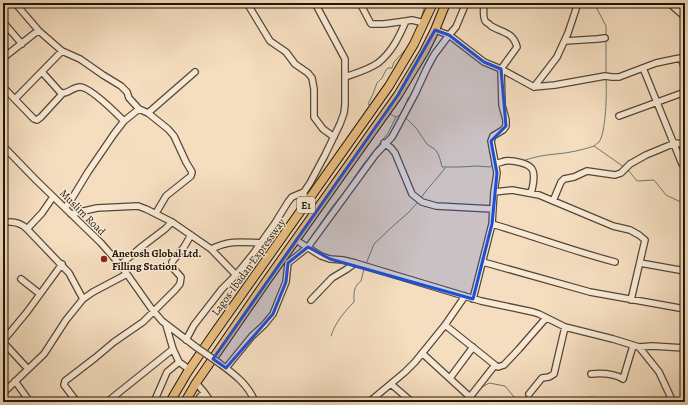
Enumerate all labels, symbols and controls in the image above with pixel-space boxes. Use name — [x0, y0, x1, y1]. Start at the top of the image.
street label: Muslim Road — [56, 186, 109, 239]
road number: E1 — [297, 197, 315, 213]
street label: Lagos-Ibadan Expressway — [208, 216, 289, 319]
place label: Anetosh Global Ltd. Filling Station — [111, 246, 201, 274]
marker: Anetosh Global Ltd. Filling Station — [99, 254, 109, 264]

